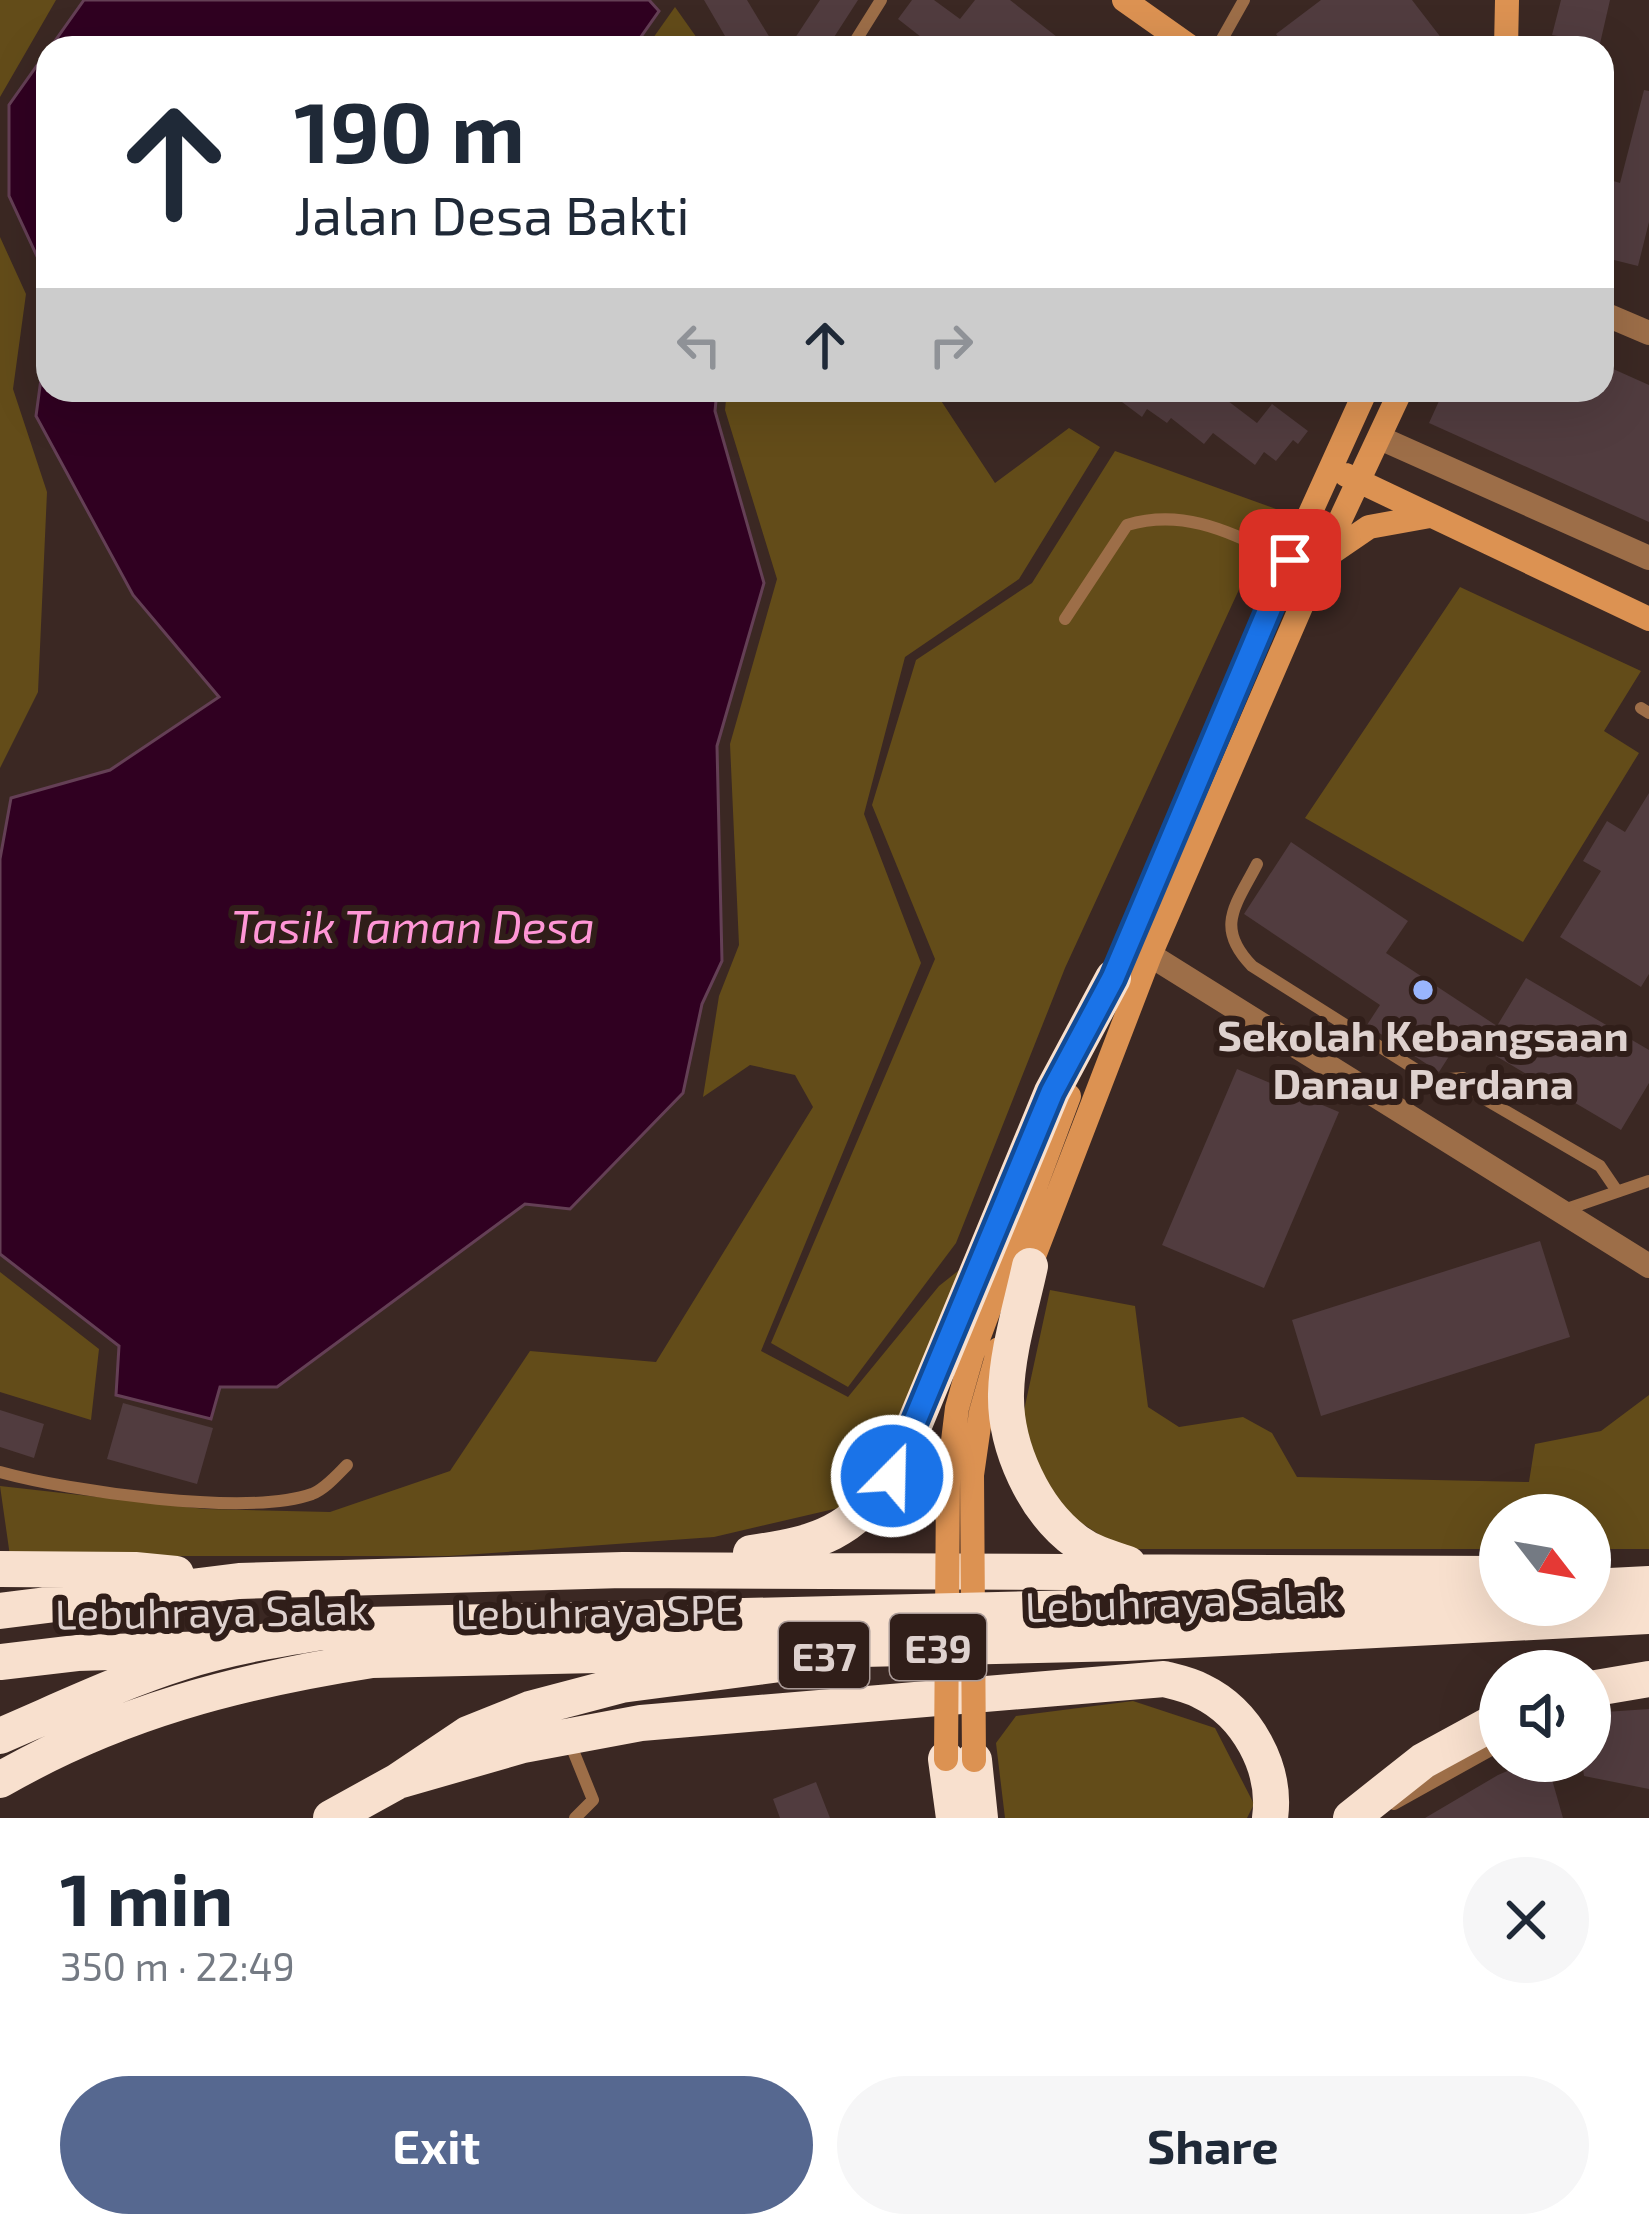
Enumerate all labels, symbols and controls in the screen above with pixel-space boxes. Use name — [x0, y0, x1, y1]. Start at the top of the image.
text: 190 m — [294, 79, 525, 180]
icon: ahead — [96, 84, 252, 240]
text: Jalan Desa Bakti — [294, 181, 690, 246]
icon: left — [666, 312, 732, 378]
icon: ahead — [792, 312, 858, 378]
icon: right — [918, 312, 984, 378]
pin — [1239, 509, 1341, 611]
icon: arrive — [1257, 527, 1323, 593]
water label: Tasik Taman Desa — [231, 898, 595, 952]
marker: Sekolah Kebangsaan Danau Perdana — [1410, 977, 1436, 1003]
place label: Sekolah Kebangsaan Danau Perdana — [1217, 1009, 1629, 1107]
position arrow — [829, 1413, 955, 1539]
north arrow — [1479, 1494, 1611, 1626]
map controls — [1479, 1494, 1611, 1782]
street label: Lebuhraya Salak — [1024, 1570, 1340, 1630]
street label: Lebuhraya Salak — [54, 1582, 370, 1638]
street label: Lebuhraya SPE — [455, 1583, 739, 1637]
road number: E39 — [890, 1614, 986, 1680]
road number: E37 — [779, 1622, 869, 1688]
button: sound — [1479, 1650, 1611, 1782]
text: 1 min — [60, 1854, 233, 1940]
button: close — [1463, 1857, 1589, 1983]
text: 350 m · 22:49 — [60, 1942, 295, 1989]
button: Exit — [60, 2076, 813, 2214]
button: Share — [837, 2076, 1589, 2214]

